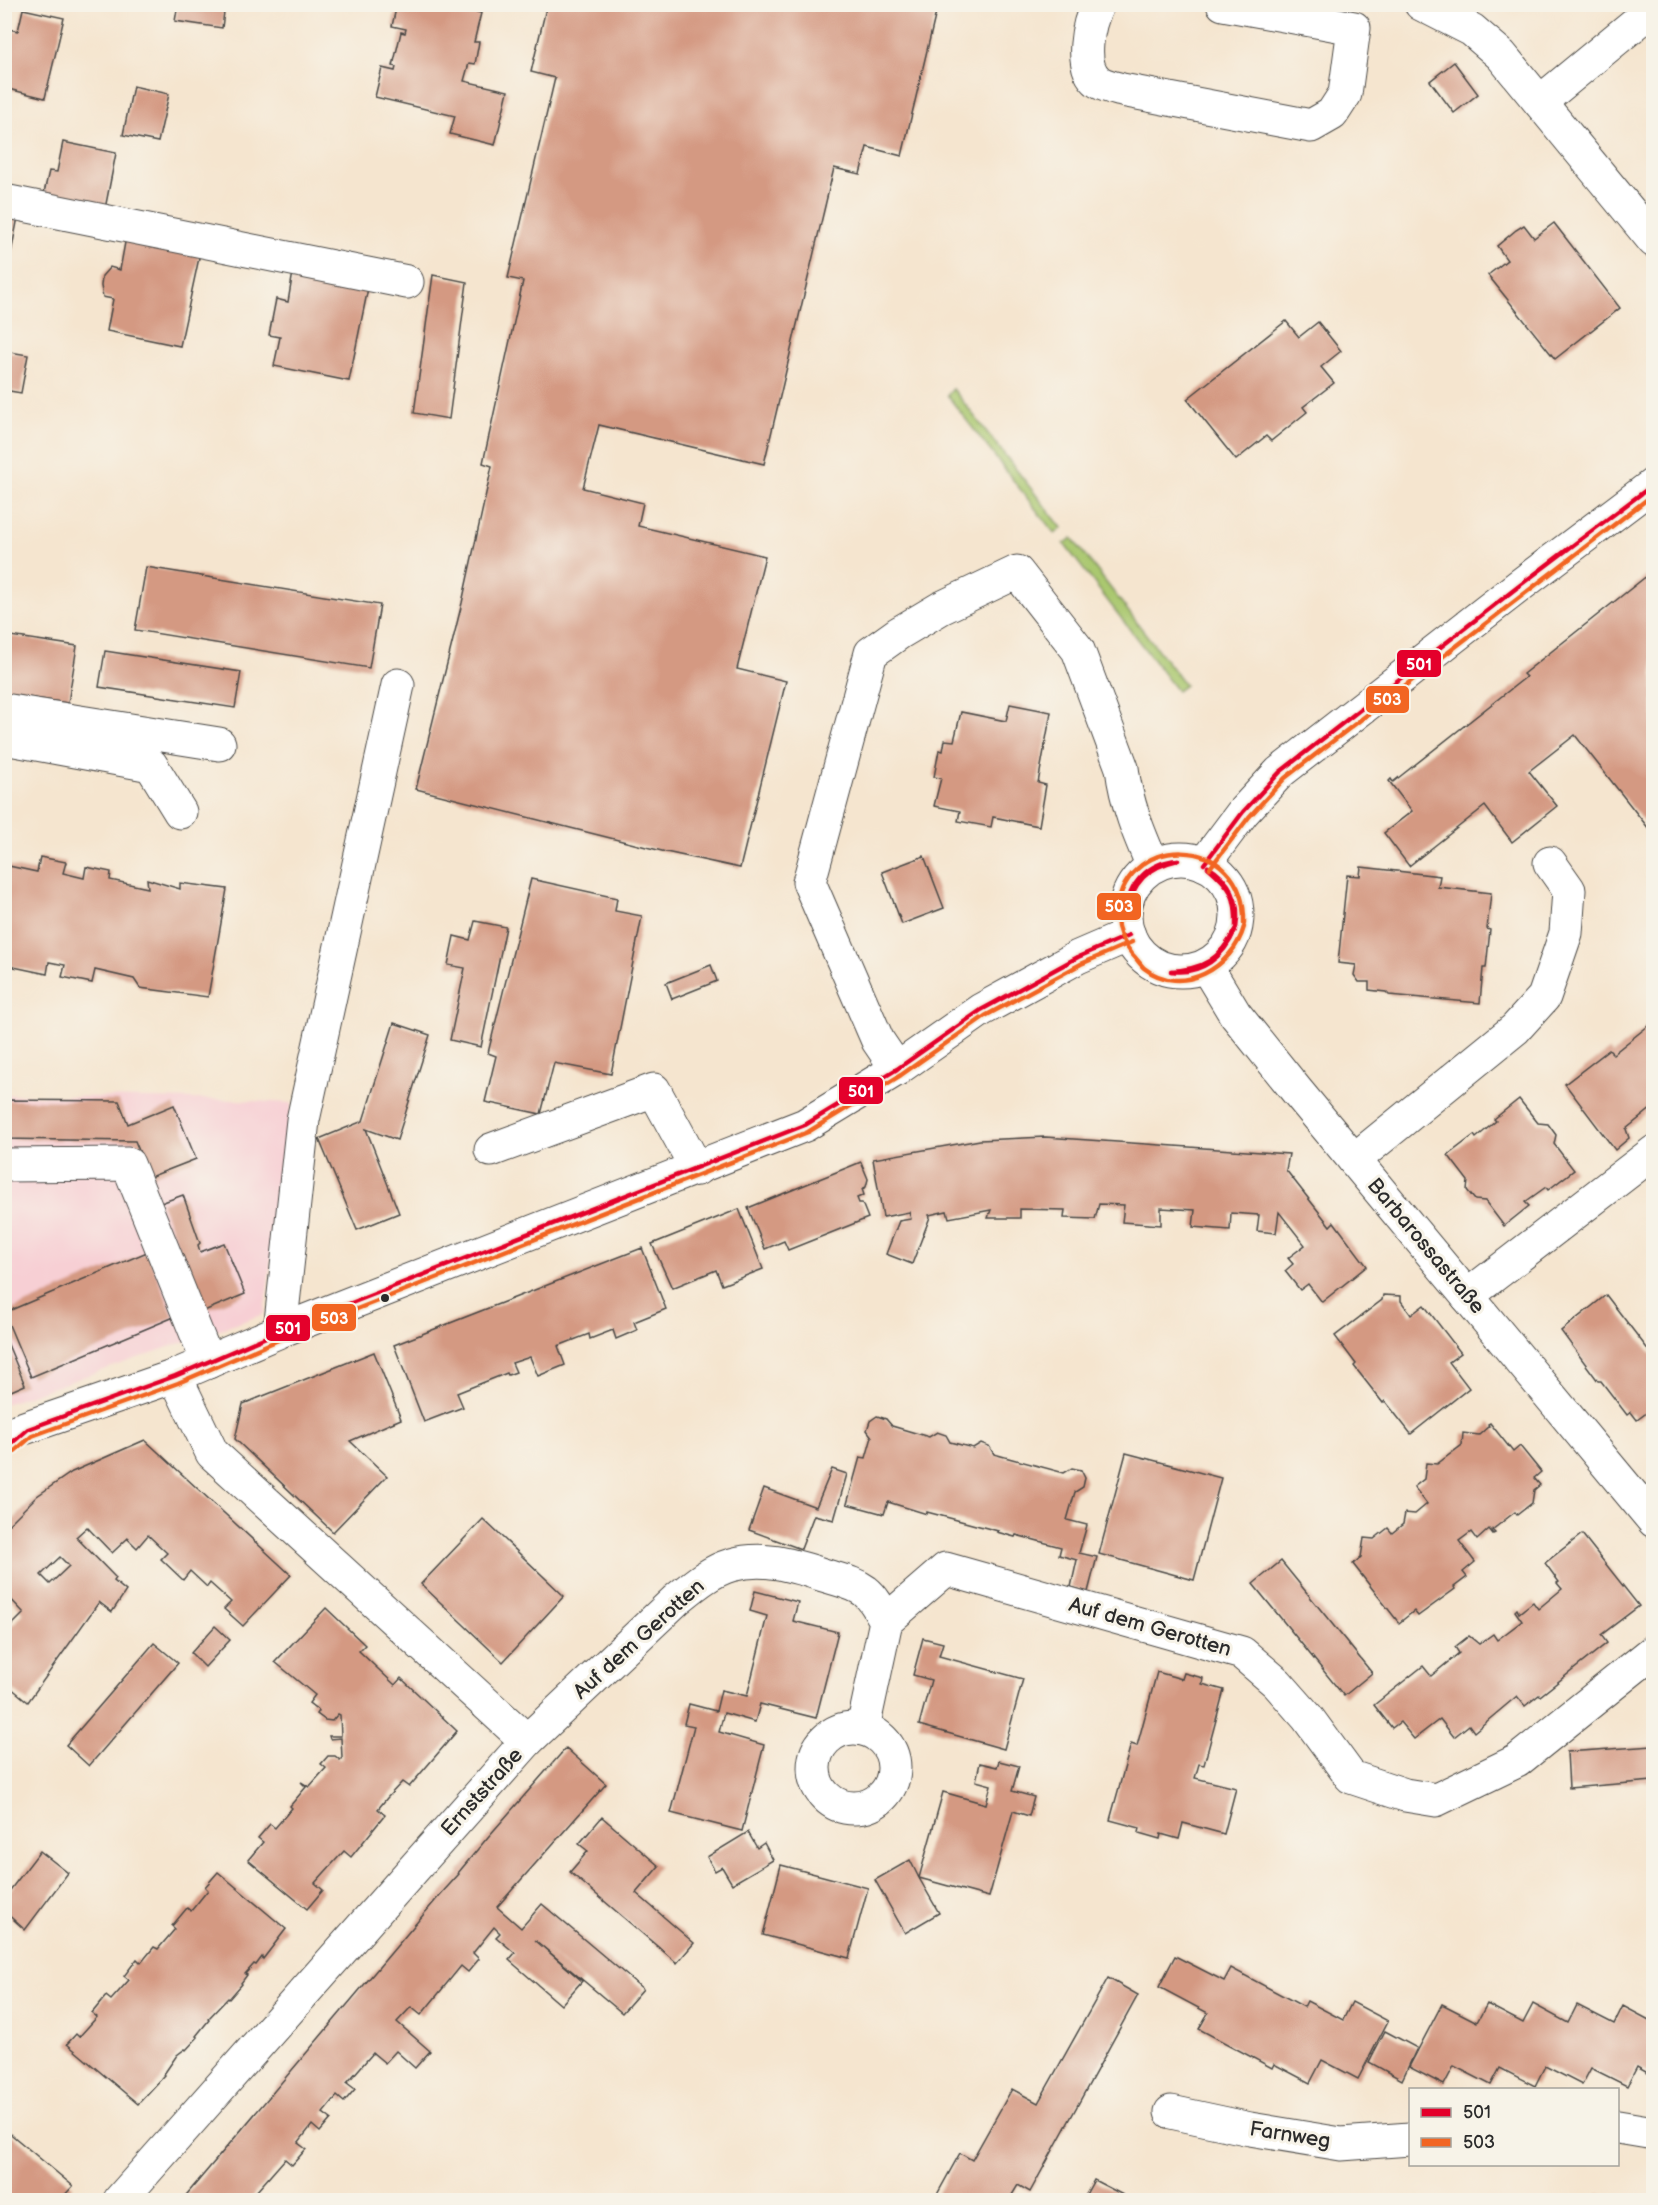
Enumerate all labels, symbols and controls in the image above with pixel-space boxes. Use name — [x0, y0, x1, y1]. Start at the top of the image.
line badge: 501 — [1396, 649, 1442, 678]
text: 501 — [1406, 656, 1432, 675]
line badge: 503 — [1365, 685, 1410, 714]
text: 503 — [1373, 691, 1401, 710]
line badge: 503 — [1096, 892, 1142, 921]
text: 503 — [1105, 898, 1133, 917]
line badge: 501 — [838, 1076, 884, 1105]
text: 501 — [848, 1083, 874, 1102]
street label: Barbarossastraße — [1362, 1173, 1490, 1319]
unlabelled marker — [379, 1292, 391, 1304]
line badge: 503 — [311, 1303, 357, 1332]
text: 503 — [320, 1310, 348, 1329]
line badge: 501 — [265, 1314, 311, 1342]
text: 501 — [275, 1320, 301, 1339]
street label: Auf dem Gerotten — [568, 1574, 710, 1704]
street label: Auf dem Gerotten — [1066, 1592, 1234, 1662]
street label: Ernststraße — [436, 1743, 528, 1841]
legend — [1409, 2088, 1619, 2166]
text: 501 — [1463, 2102, 1491, 2123]
street label: Farnweg — [1248, 2116, 1332, 2154]
text: 503 — [1463, 2132, 1495, 2153]

